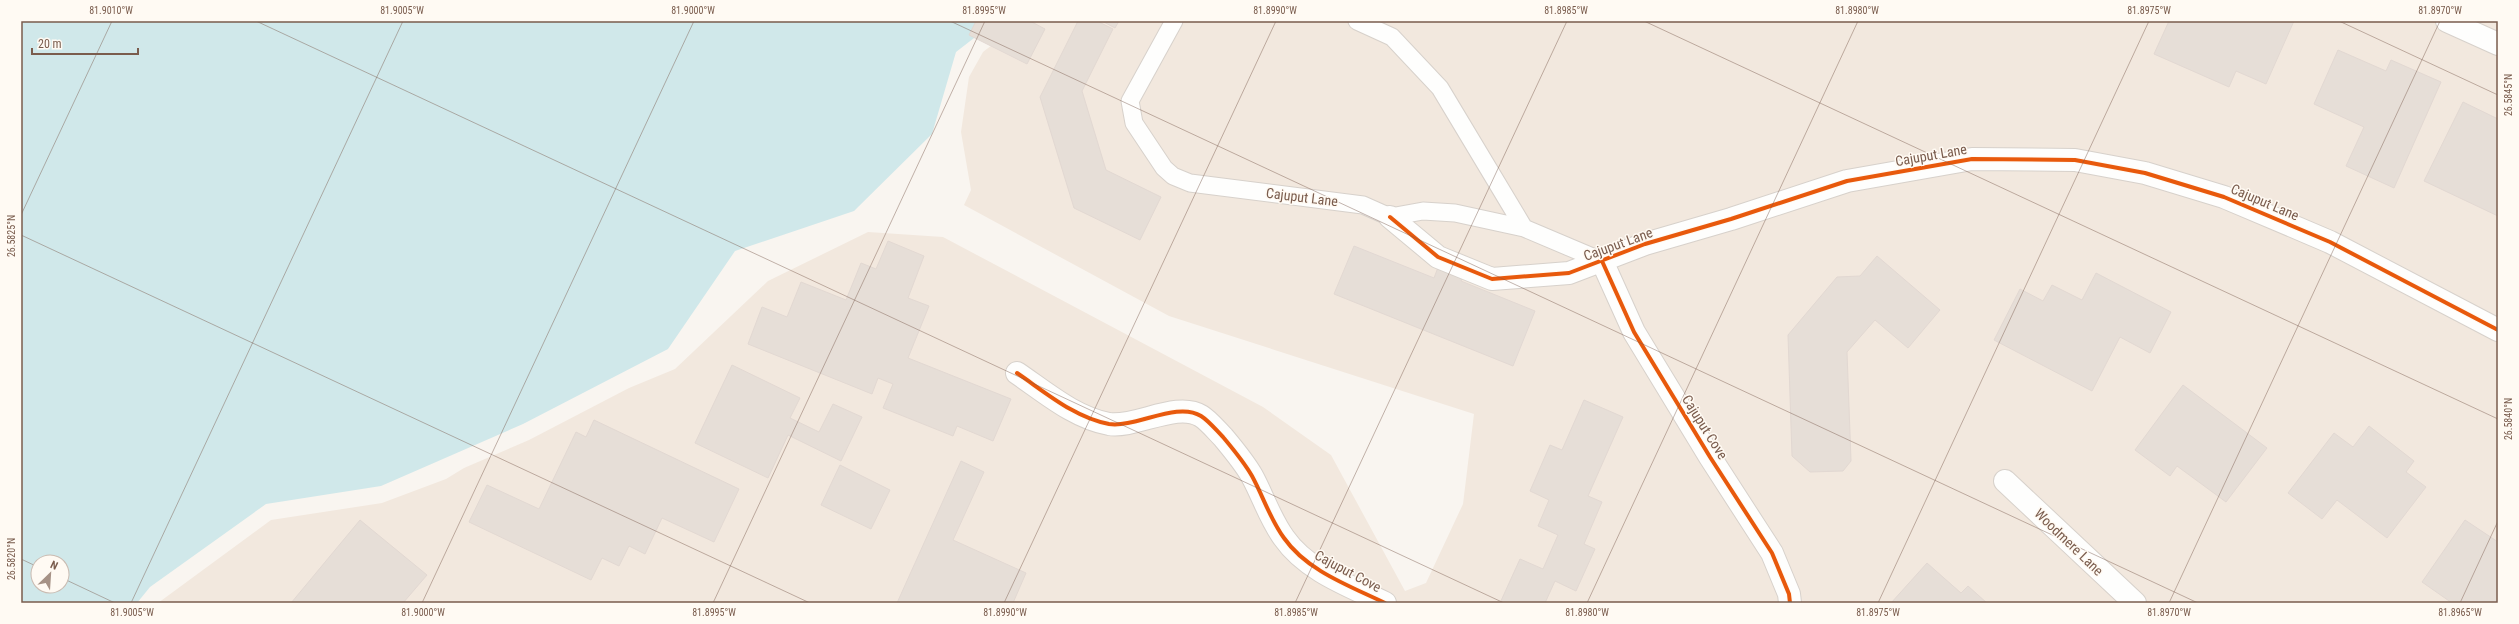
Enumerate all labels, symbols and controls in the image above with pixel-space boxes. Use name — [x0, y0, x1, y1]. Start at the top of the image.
text: 81.9010°W — [89, 5, 133, 16]
text: 81.9005°W — [380, 5, 424, 16]
text: 81.9000°W — [671, 5, 715, 16]
text: 81.8995°W — [962, 5, 1006, 16]
text: 81.8990°W — [1253, 5, 1297, 16]
text: 81.8985°W — [1544, 5, 1588, 16]
text: 81.8980°W — [1835, 5, 1879, 16]
text: 81.8975°W — [2127, 5, 2171, 16]
text: 81.8970°W — [2418, 5, 2462, 16]
scale bar — [32, 30, 138, 56]
text: 20 m — [38, 37, 62, 51]
text: 26.5845°N — [2503, 74, 2514, 116]
street label: Cajuput Lane — [1894, 141, 1968, 169]
street label: Cajuput Lane — [2229, 181, 2302, 224]
street label: Cajuput Lane — [1265, 185, 1339, 209]
text: 26.5825°N — [6, 215, 17, 257]
street label: Cajuput Lane — [1581, 224, 1655, 264]
street label: Cajuput Cove — [1679, 392, 1731, 463]
text: 26.5840°N — [2503, 398, 2514, 440]
street label: Woodmere Lane — [2031, 505, 2107, 579]
text: 26.5820°N — [6, 538, 17, 580]
street label: Cajuput Cove — [1312, 547, 1384, 595]
north arrow — [30, 554, 70, 594]
text: N — [48, 558, 60, 573]
text: 81.9005°W — [110, 607, 154, 618]
text: 81.9000°W — [401, 607, 445, 618]
text: 81.8995°W — [692, 607, 736, 618]
text: 81.8990°W — [983, 607, 1027, 618]
text: 81.8985°W — [1274, 607, 1318, 618]
text: 81.8980°W — [1565, 607, 1609, 618]
text: 81.8975°W — [1856, 607, 1900, 618]
text: 81.8970°W — [2147, 607, 2191, 618]
text: 81.8965°W — [2438, 607, 2482, 618]

